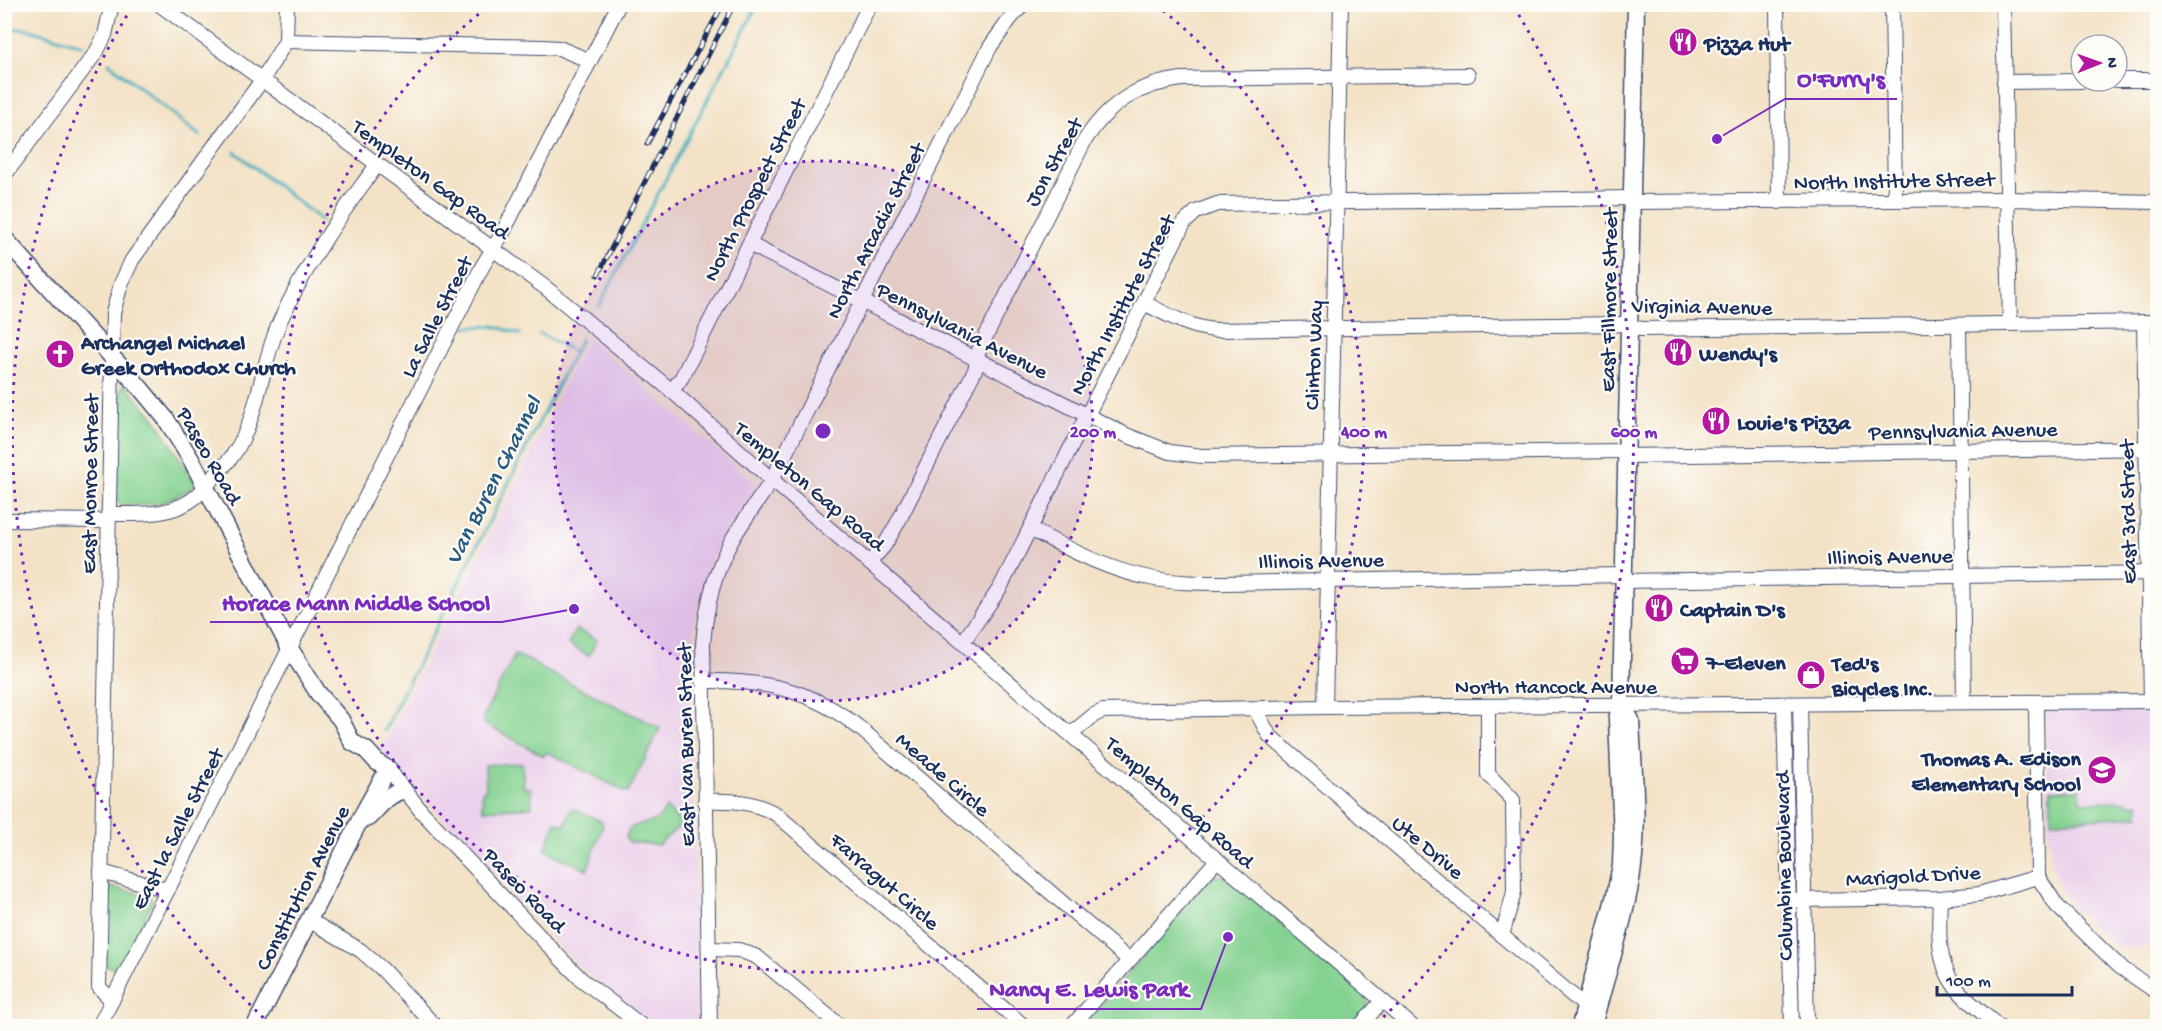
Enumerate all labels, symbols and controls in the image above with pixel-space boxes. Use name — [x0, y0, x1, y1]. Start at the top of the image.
restaurant icon: Pizza Hut — [1667, 26, 1699, 58]
place label: Pizza Hut — [1703, 33, 1792, 59]
north arrow — [2069, 33, 2129, 93]
callout: O'Furry's — [1785, 57, 1897, 99]
text: N — [2101, 57, 2120, 69]
text: O'Furry's — [1797, 67, 1886, 96]
street label: North Prospect Street — [699, 93, 815, 287]
street label: Jon Street — [1021, 112, 1091, 212]
street label: Templeton Gap Road — [344, 114, 515, 248]
street label: North Arcadia Street — [822, 138, 934, 324]
street label: North Institute Street — [1794, 168, 1997, 198]
street label: East Fillmore Street — [1596, 206, 1626, 392]
street label: North Institute Street — [1066, 209, 1184, 401]
street label: La Salle Street — [397, 251, 481, 383]
street label: Pennsylvania Avenue — [870, 278, 1052, 387]
street label: Virginia Avenue — [1630, 295, 1773, 323]
street label: Clinton Way — [1301, 300, 1331, 410]
place label: Archangel Michael Greek Orthodox Church — [80, 332, 296, 383]
restaurant icon: Wendy's — [1662, 336, 1694, 368]
church icon: Archangel Michael Greek Orthodox Church — [44, 338, 76, 370]
place label: Wendy's — [1698, 343, 1779, 369]
water label: Van Buren Channel — [440, 391, 551, 571]
street label: East Monroe Street — [77, 392, 107, 574]
street label: Paseo Road — [169, 403, 247, 512]
restaurant icon: Louie's Pizza — [1700, 405, 1732, 437]
place label: Louie's Pizza — [1737, 412, 1852, 438]
street label: Templeton Gap Road — [726, 416, 891, 560]
street label: Pennsylvania Avenue — [1867, 418, 2058, 448]
centre of rings — [813, 421, 833, 441]
text: 200 m — [1070, 423, 1116, 444]
text: 400 m — [1340, 423, 1387, 444]
text: 600 m — [1611, 423, 1658, 444]
street label: East 3rd Street — [2116, 438, 2144, 584]
street label: Illinois Avenue — [1827, 545, 1954, 573]
street label: Illinois Avenue — [1258, 549, 1385, 577]
callout: Horace Mann Middle School — [210, 580, 502, 622]
text: Horace Mann Middle School — [222, 591, 490, 620]
restaurant icon: Captain D's — [1643, 592, 1675, 624]
place label: Captain D's — [1679, 599, 1787, 625]
street label: East Van Buren Street — [673, 641, 703, 847]
supermarket icon: 7-Eleven — [1669, 645, 1701, 677]
place label: 7-Eleven — [1705, 652, 1786, 678]
place label: Ted's Bicycles Inc. — [1830, 653, 1933, 704]
shop icon: Ted's Bicycles Inc. — [1795, 659, 1827, 691]
street label: North Hancock Avenue — [1455, 676, 1658, 702]
street label: Meade Circle — [889, 728, 994, 824]
street label: Templeton Gap Road — [1097, 731, 1260, 877]
street label: East la Salle Street — [128, 743, 232, 915]
place label: Thomas A. Edison Elementary School — [1911, 748, 2082, 799]
school or university icon: Thomas A. Edison Elementary School — [2086, 754, 2118, 786]
street label: Columbine Boulevard — [1771, 769, 1801, 961]
street label: Constitution Avenue — [252, 801, 358, 976]
street label: Ute Drive — [1385, 811, 1468, 887]
street label: Farragut Circle — [823, 828, 944, 938]
street label: Paseo Road — [475, 843, 572, 941]
street label: Marigold Drive — [1845, 861, 1982, 895]
scale bar — [1937, 959, 2072, 997]
callout: Nancy E. Lewis Park — [977, 967, 1201, 1009]
text: 100 m — [1945, 972, 1991, 993]
text: Nancy E. Lewis Park — [989, 977, 1192, 1006]

